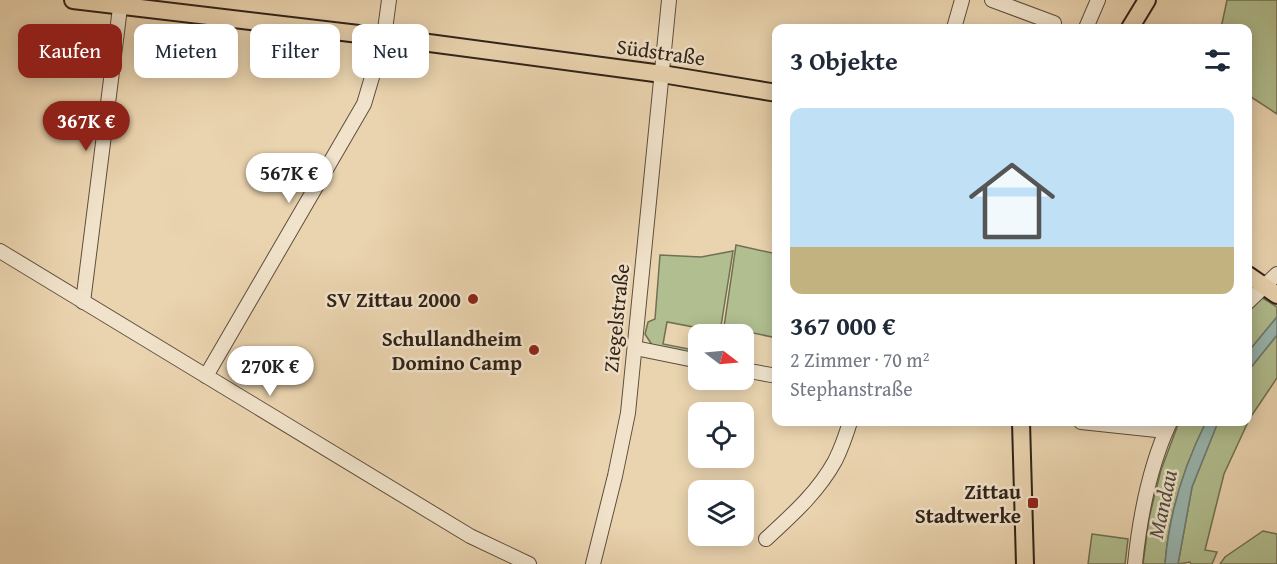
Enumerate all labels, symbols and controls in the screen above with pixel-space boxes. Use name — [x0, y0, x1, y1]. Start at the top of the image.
chip: Kaufen — [18, 24, 122, 78]
chip: Mieten — [134, 24, 238, 78]
chip: Filter — [250, 24, 340, 78]
chip: Neu — [352, 24, 429, 78]
street label: Südstraße — [615, 30, 707, 74]
text: 3 Objekte — [790, 41, 898, 80]
icon: filters — [1201, 44, 1234, 77]
pin: 367K € — [37, 101, 135, 152]
text: 367K € — [57, 106, 115, 135]
icon: home — [958, 147, 1066, 255]
pin: 567K € — [240, 153, 338, 204]
text: 567K € — [260, 158, 318, 187]
street label: Ziegelstraße — [595, 262, 637, 374]
place label: SV Zittau 2000 — [326, 284, 461, 315]
marker: SV Zittau 2000 — [466, 292, 480, 306]
text: 367 000 € — [790, 306, 896, 345]
place label: Schullandheim Domino Camp — [382, 323, 522, 378]
north arrow — [688, 324, 754, 390]
map controls — [688, 324, 754, 546]
marker: Schullandheim Domino Camp — [527, 343, 541, 357]
text: 2 Zimmer · 70 m² — [790, 345, 929, 374]
pin: 270K € — [221, 346, 319, 397]
text: 270K € — [241, 351, 299, 380]
text: Stephanstraße — [790, 374, 913, 403]
button: locate — [688, 402, 754, 468]
water label: Mandau — [1139, 467, 1185, 541]
place label: Zittau Stadtwerke — [915, 476, 1021, 531]
button: layers — [688, 480, 754, 546]
marker: Zittau Stadtwerke — [1026, 496, 1040, 510]

